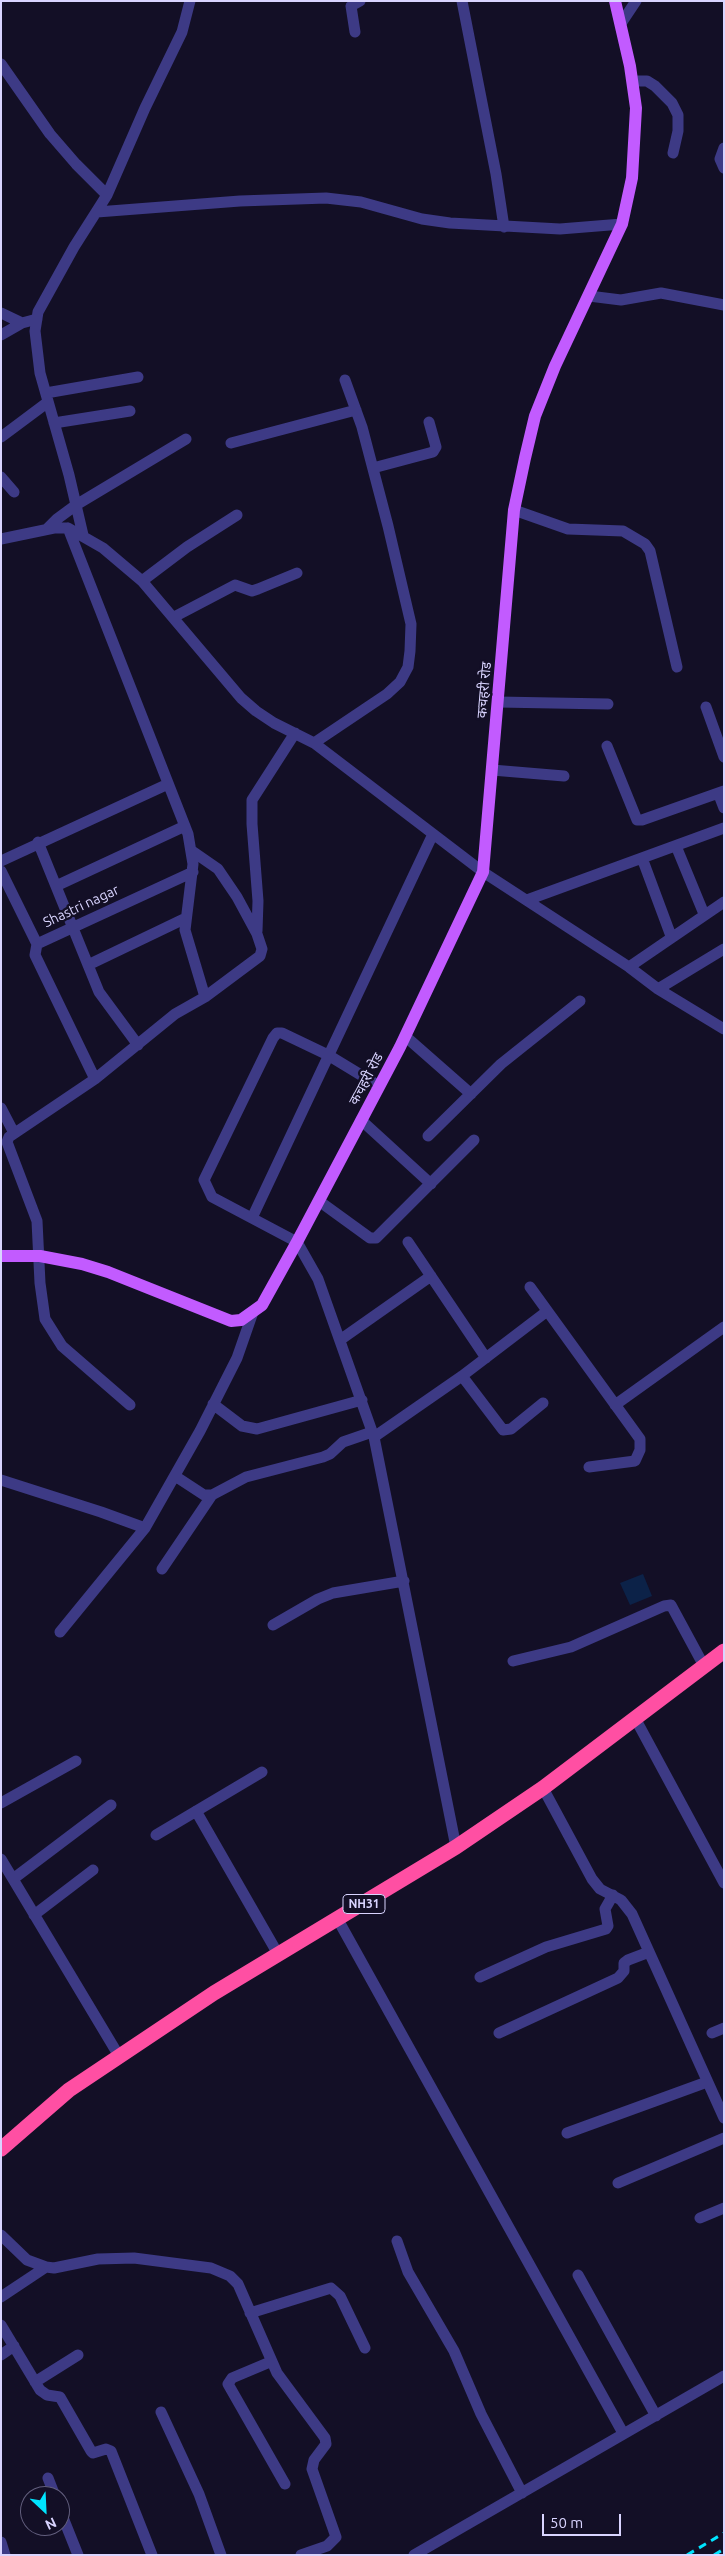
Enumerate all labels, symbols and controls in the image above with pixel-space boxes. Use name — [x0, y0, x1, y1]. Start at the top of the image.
street label: कचहरी रोड — [473, 661, 495, 719]
street label: Shastri nagar — [40, 881, 122, 931]
street label: कचहरी रोड — [345, 1050, 387, 1108]
road number: NH31 — [343, 1895, 385, 1914]
north arrow — [20, 2486, 70, 2536]
scale bar — [545, 2504, 624, 2536]
text: N — [43, 2514, 59, 2533]
text: 50 m — [550, 2514, 583, 2531]

